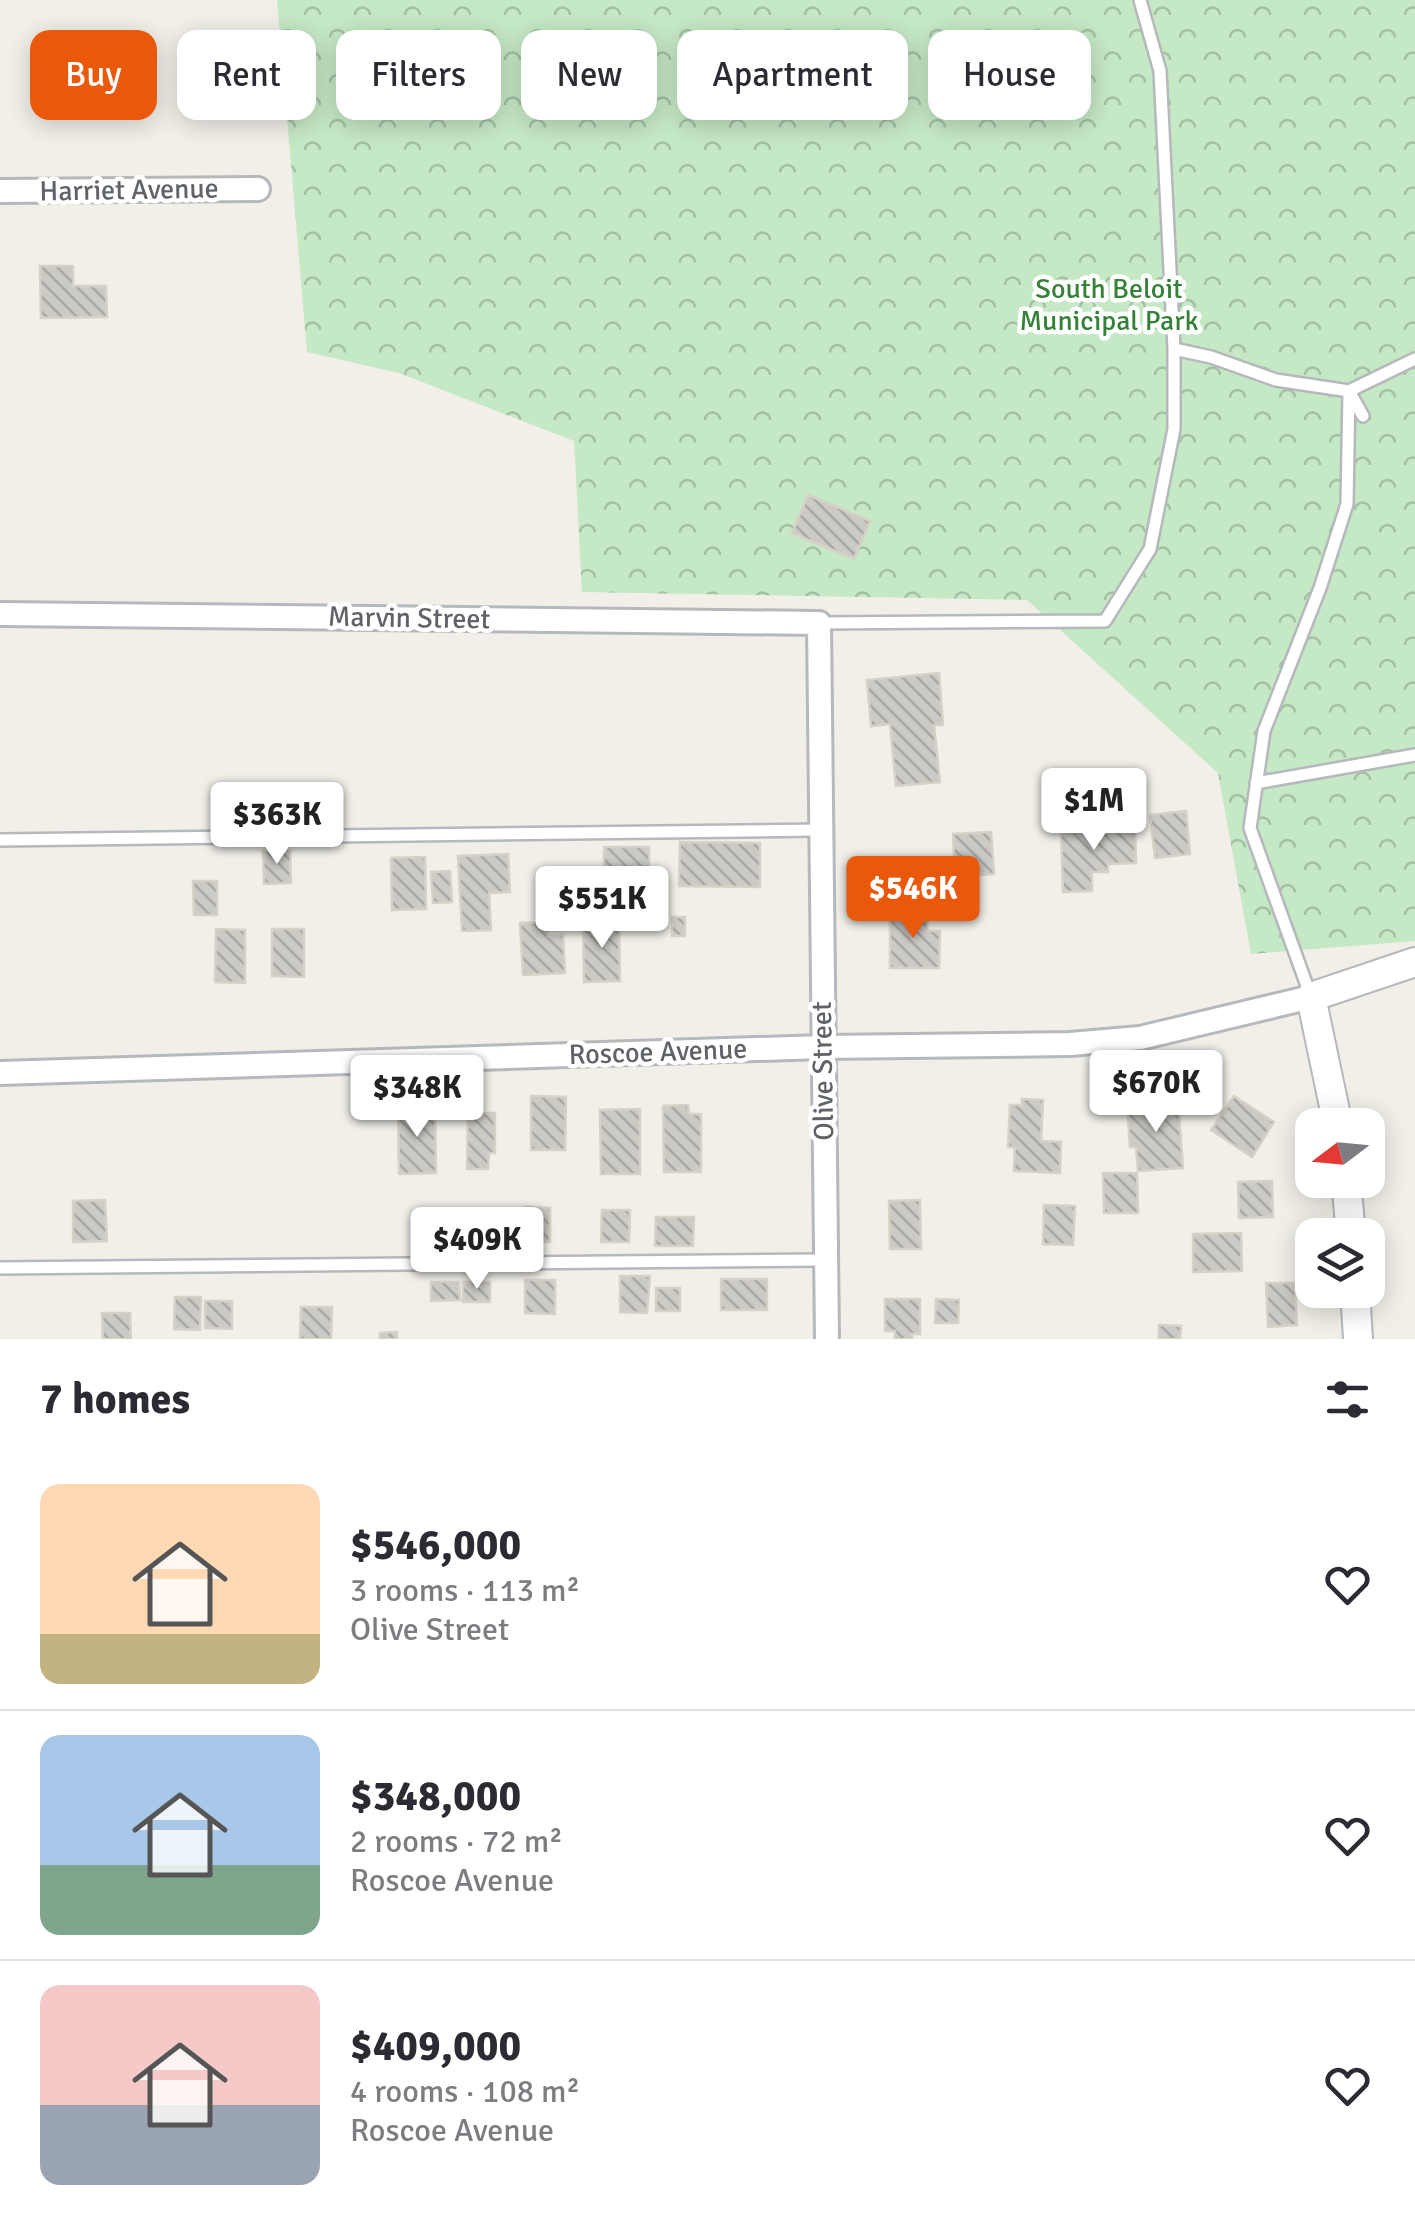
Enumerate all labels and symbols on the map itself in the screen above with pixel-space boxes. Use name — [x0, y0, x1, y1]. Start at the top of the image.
street label: Harriet Avenue — [39, 171, 219, 209]
park label: South Beloit Municipal Park — [1019, 272, 1199, 338]
street label: Marvin Street — [328, 600, 491, 636]
pin: $1M — [1046, 768, 1142, 853]
pin: $363K — [207, 782, 347, 867]
pin: $546K — [843, 856, 983, 941]
pin: $551K — [532, 866, 672, 951]
street label: Olive Street — [805, 1001, 841, 1141]
street label: Roscoe Avenue — [568, 1032, 748, 1072]
pin: $670K — [1086, 1050, 1226, 1135]
pin: $348K — [347, 1055, 487, 1140]
north arrow — [1295, 1108, 1385, 1198]
pin: $409K — [407, 1207, 547, 1292]

